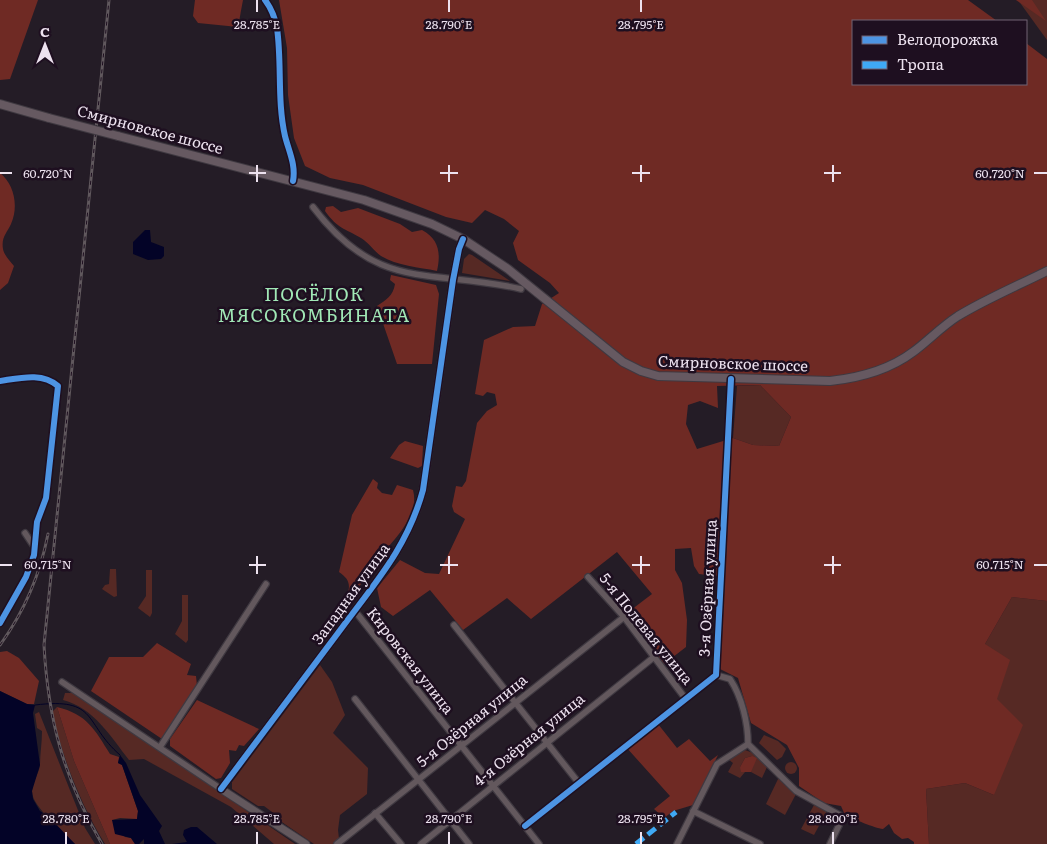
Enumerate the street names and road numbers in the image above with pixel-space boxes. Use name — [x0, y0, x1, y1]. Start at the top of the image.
street label: Смирновское шоссе — [75, 98, 226, 159]
street label: Смирновское шоссе — [658, 348, 809, 377]
street label: 3-я Озёрная улица — [691, 518, 722, 657]
street label: Западная улица — [305, 537, 395, 649]
street label: 5-я Полевая улица — [595, 567, 700, 690]
street label: Кировская улица — [362, 602, 461, 719]
street label: 5-я Озёрная улица — [411, 667, 532, 772]
street label: 4-я Озёрная улица — [467, 686, 590, 791]

